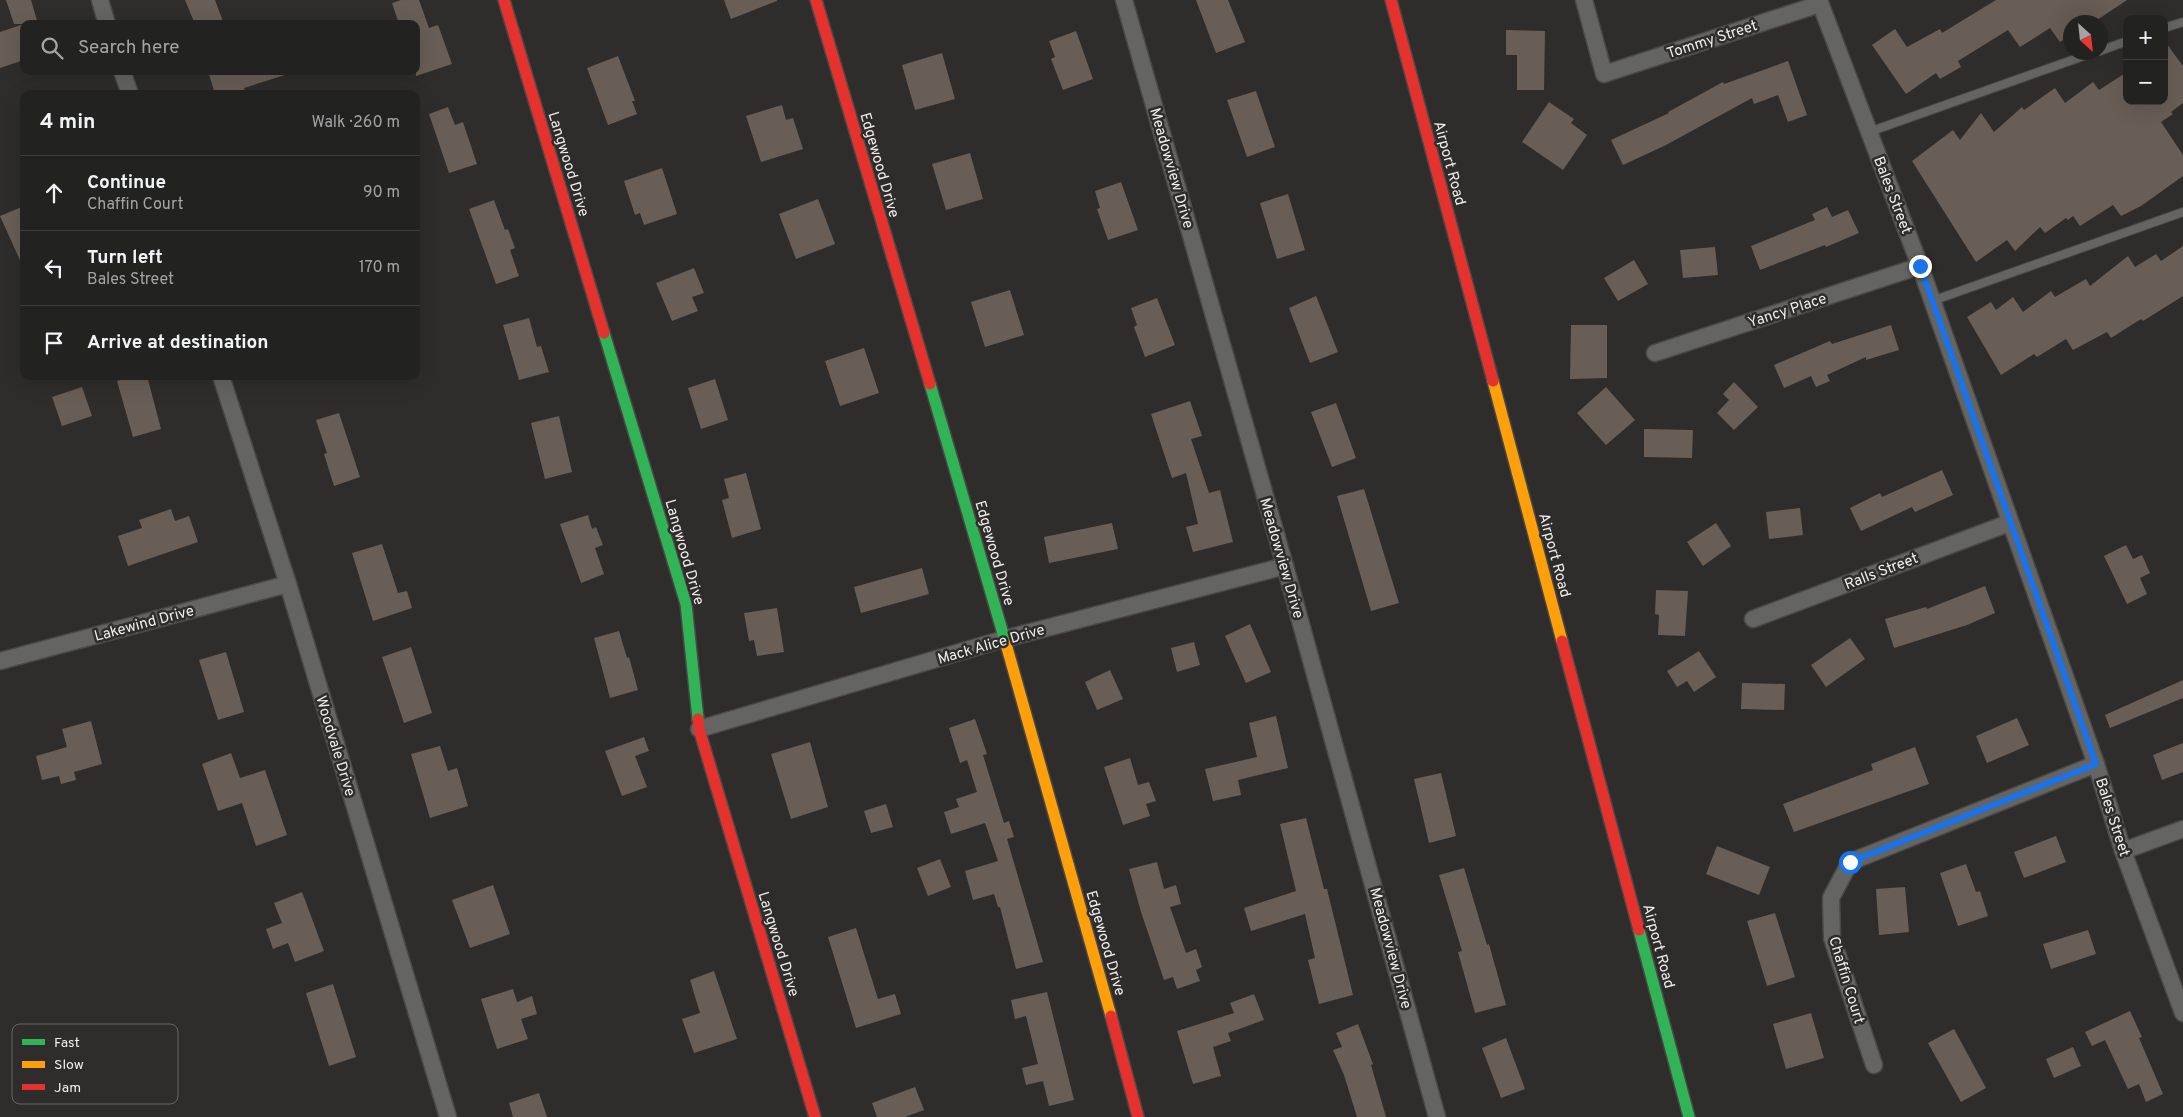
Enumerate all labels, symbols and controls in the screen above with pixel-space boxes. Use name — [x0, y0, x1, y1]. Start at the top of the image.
north arrow — [2063, 15, 2108, 60]
map controls — [2123, 15, 2168, 105]
button: + — [2123, 15, 2168, 60]
street label: Tommy Street — [1665, 17, 1760, 64]
search box — [20, 20, 420, 75]
icon: search — [38, 34, 66, 62]
text: Search here — [78, 36, 180, 60]
button: − — [2123, 60, 2168, 105]
street label: Meadowview Drive — [1144, 106, 1197, 231]
text: 4 min — [40, 109, 96, 136]
street label: Langwood Drive — [543, 110, 593, 219]
street label: Edgewood Drive — [854, 111, 903, 220]
text: Walk · 260 m — [311, 113, 400, 133]
street label: Airport Road — [1428, 119, 1469, 208]
street label: Bales Street — [1868, 154, 1915, 237]
text: Continue — [87, 171, 166, 195]
icon: ahead — [40, 179, 68, 207]
text: 90 m — [363, 183, 400, 203]
text: Chaffin Court — [87, 195, 183, 215]
text: Turn left — [87, 246, 163, 270]
icon: left — [40, 254, 68, 282]
route end — [1909, 255, 1932, 278]
text: 170 m — [359, 258, 400, 278]
text: Bales Street — [87, 270, 174, 290]
street label: Yancy Place — [1746, 290, 1829, 333]
icon: arrive — [40, 329, 68, 357]
text: Arrive at destination — [87, 331, 268, 355]
street label: Meadowview Drive — [1254, 496, 1307, 621]
street label: Langwood Drive — [659, 497, 708, 607]
street label: Edgewood Drive — [969, 499, 1018, 608]
street label: Airport Road — [1533, 511, 1574, 600]
street label: Ralls Street — [1842, 550, 1921, 595]
street label: Lakewind Drive — [92, 602, 196, 647]
street label: Mack Alice Drive — [936, 621, 1047, 670]
street label: Woodvale Drive — [310, 694, 359, 799]
street label: Bales Street — [2090, 776, 2133, 859]
route start — [1839, 851, 1862, 874]
street label: Meadowview Drive — [1364, 886, 1415, 1011]
street label: Edgewood Drive — [1080, 889, 1129, 998]
street label: Langwood Drive — [753, 890, 803, 999]
street label: Airport Road — [1637, 902, 1678, 991]
street label: Chaffin Court — [1823, 934, 1868, 1026]
legend — [12, 1024, 178, 1104]
text: Fast — [54, 1035, 80, 1052]
text: Slow — [54, 1057, 84, 1074]
text: Jam — [54, 1080, 81, 1097]

